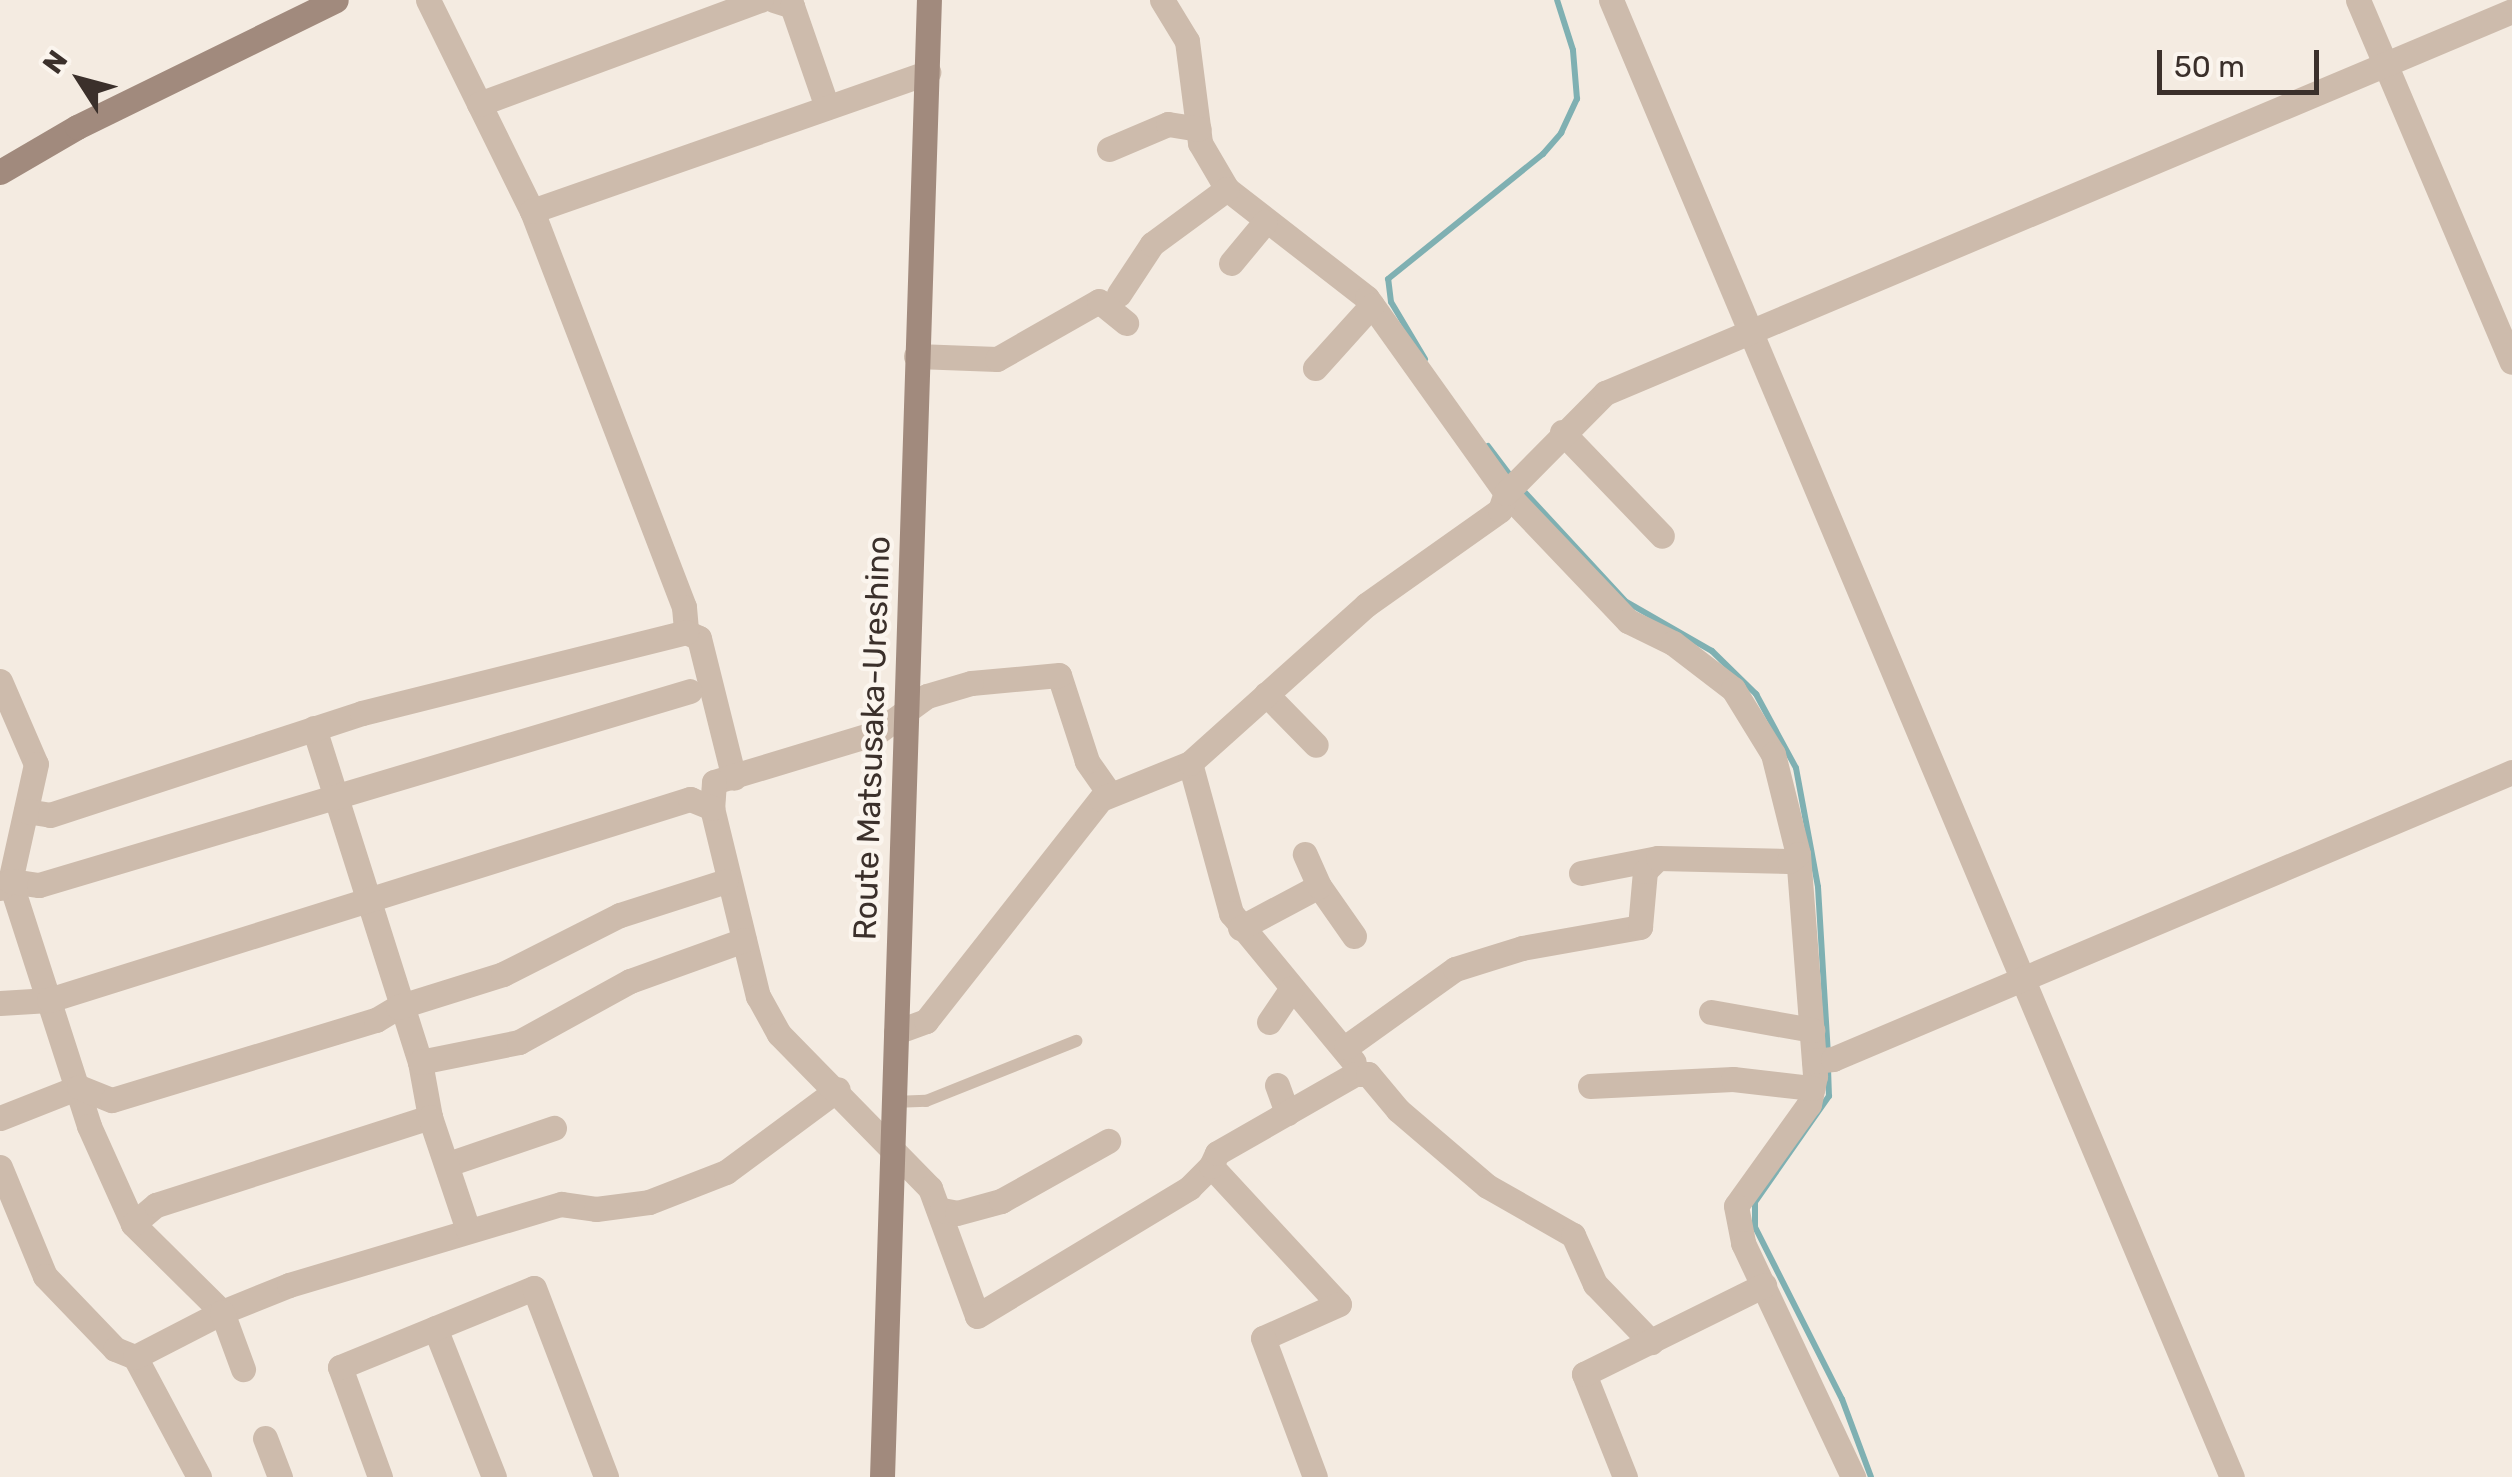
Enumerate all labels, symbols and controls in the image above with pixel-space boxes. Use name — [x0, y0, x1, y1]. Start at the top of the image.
north arrow — [30, 30, 130, 130]
scale bar — [2162, 30, 2324, 92]
text: N — [36, 44, 75, 80]
text: 50 m — [2174, 49, 2245, 85]
street label: Route Matsusaka-Ureshino — [846, 535, 898, 941]

